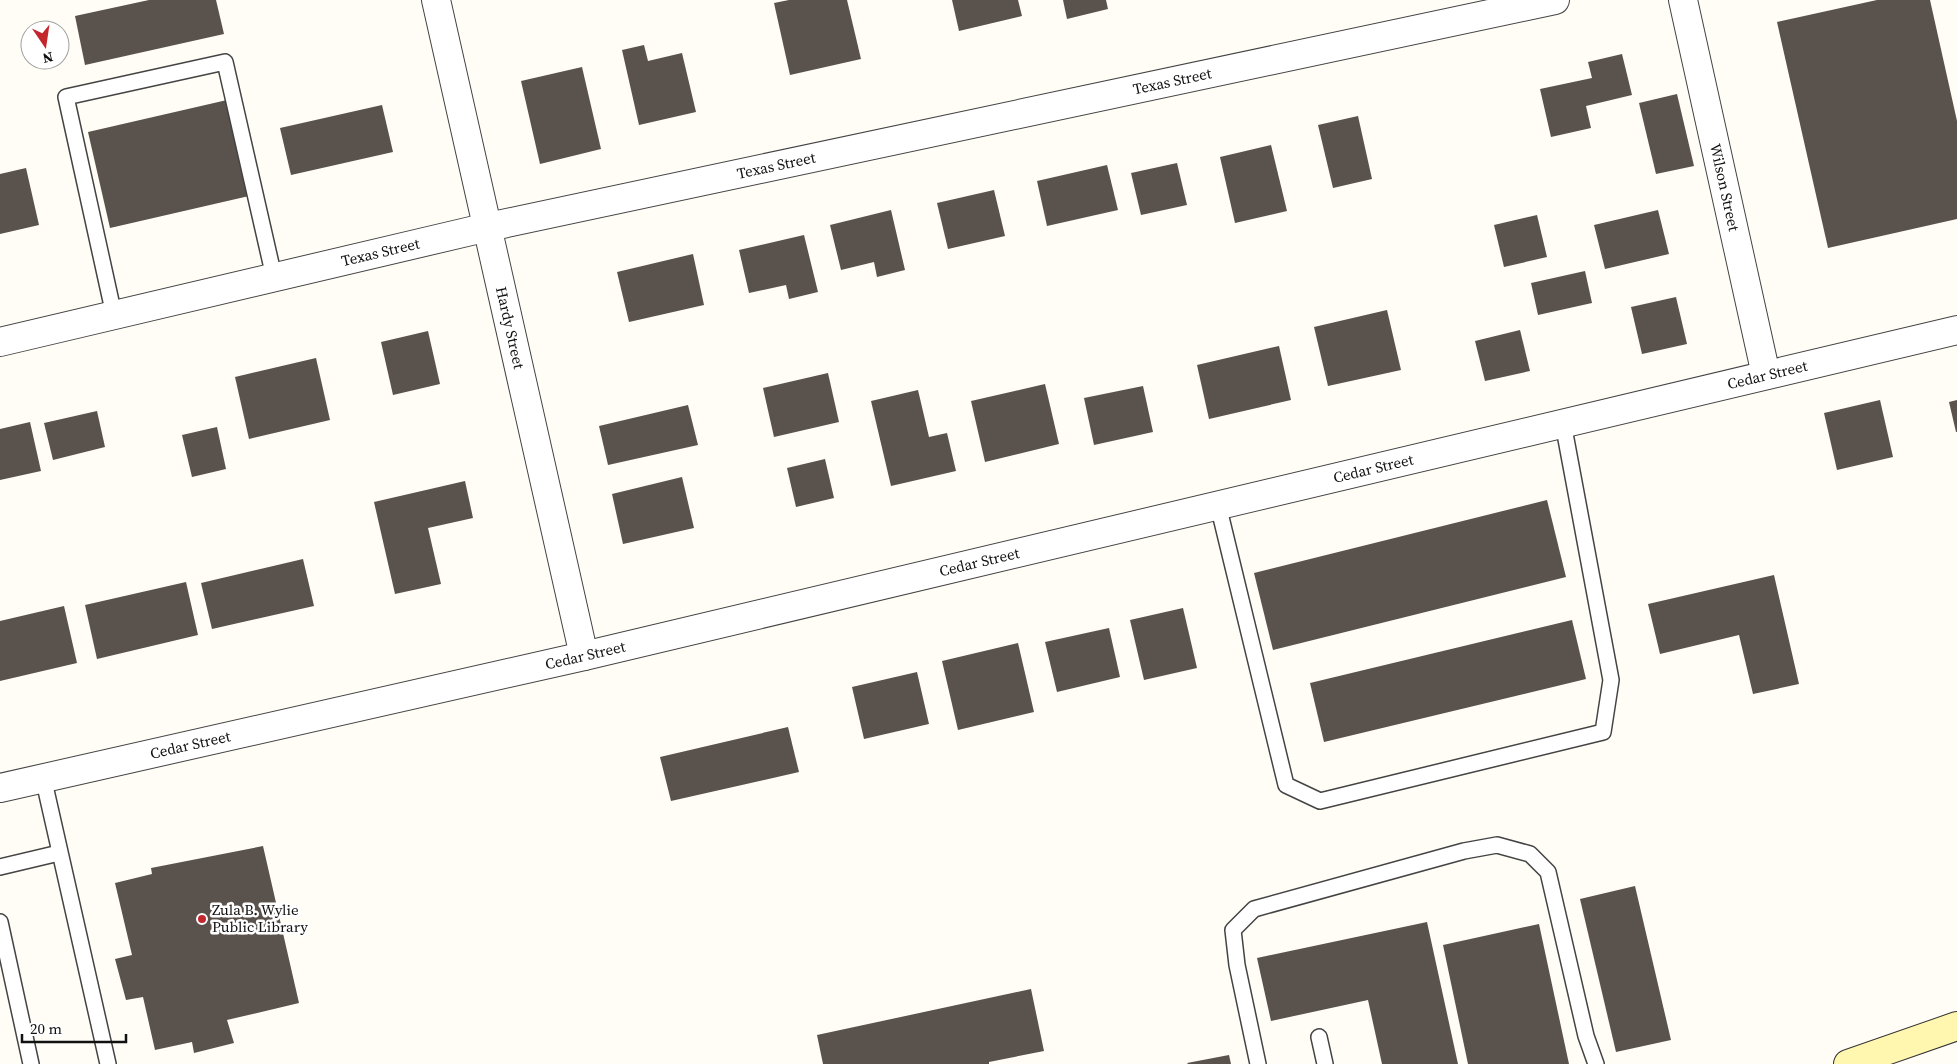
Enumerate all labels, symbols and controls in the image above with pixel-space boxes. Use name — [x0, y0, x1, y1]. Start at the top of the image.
north arrow — [20, 20, 70, 70]
text: N — [41, 47, 55, 69]
street label: Texas Street — [1131, 62, 1214, 100]
street label: Wilson Street — [1705, 142, 1745, 233]
street label: Texas Street — [735, 147, 817, 184]
street label: Texas Street — [339, 232, 422, 271]
street label: Hardy Street — [491, 285, 530, 371]
street label: Cedar Street — [1725, 355, 1810, 394]
street label: Cedar Street — [1331, 448, 1416, 488]
street label: Cedar Street — [937, 542, 1021, 581]
street label: Cedar Street — [543, 636, 627, 674]
street label: Cedar Street — [148, 725, 232, 764]
place label: Zula B. Wylie Public Library — [212, 899, 308, 937]
marker: Zula B. Wylie Public Library — [196, 913, 208, 925]
scale bar — [22, 1012, 126, 1044]
text: 20 m — [30, 1018, 62, 1039]

